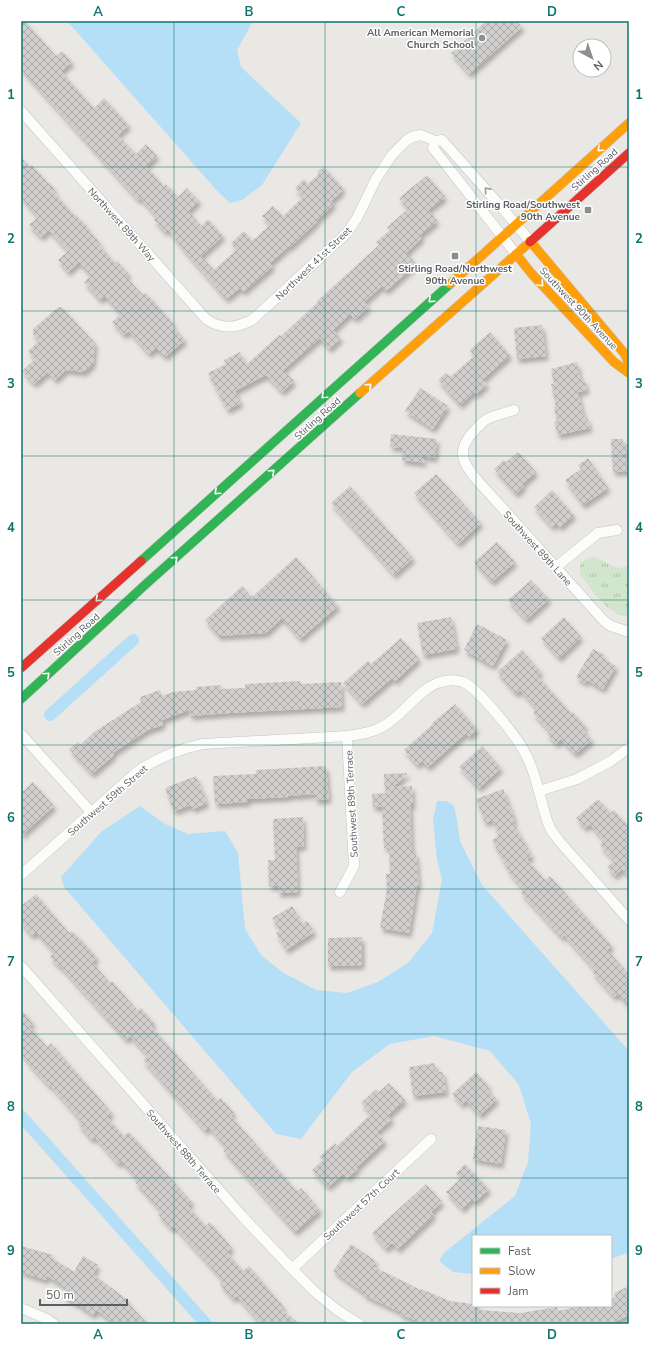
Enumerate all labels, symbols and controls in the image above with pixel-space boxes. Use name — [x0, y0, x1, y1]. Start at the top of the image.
text: A — [93, 3, 103, 21]
text: B — [245, 3, 254, 21]
text: C — [397, 3, 406, 21]
text: D — [547, 3, 557, 21]
place label: All American Memorial Church School — [367, 26, 475, 52]
marker: All American Memorial Church School — [477, 33, 487, 43]
north arrow — [572, 38, 612, 78]
text: N — [590, 57, 606, 74]
text: 1 — [7, 86, 15, 104]
text: 1 — [635, 86, 643, 104]
one-way arrow — [597, 144, 605, 151]
street label: Stirling Road — [568, 145, 621, 194]
street label: Northwest 89th Way — [84, 185, 159, 265]
one-way arrow — [484, 187, 492, 195]
place label: Stirling Road/Southwest 90th Avenue — [466, 198, 581, 224]
marker: Stirling Road/Southwest 90th Avenue — [583, 205, 593, 215]
street label: Northwest 41st Street — [273, 223, 355, 304]
text: 2 — [7, 230, 15, 248]
text: 2 — [635, 230, 643, 248]
marker: Stirling Road/Northwest 90th Avenue — [450, 251, 460, 261]
place label: Stirling Road/Northwest 90th Avenue — [398, 262, 512, 288]
street label: Southwest 90th Avenue — [536, 264, 620, 353]
one-way arrow — [536, 279, 544, 287]
one-way arrow — [429, 295, 436, 302]
text: 3 — [7, 375, 15, 393]
text: 3 — [635, 375, 643, 393]
one-way arrow — [365, 383, 372, 390]
one-way arrow — [321, 391, 329, 399]
street label: Stirling Road — [291, 394, 344, 443]
one-way arrow — [268, 470, 275, 477]
one-way arrow — [214, 487, 222, 495]
street label: Southwest 89th Lane — [500, 508, 575, 589]
text: 4 — [7, 519, 15, 537]
text: 4 — [635, 519, 643, 537]
one-way arrow — [171, 556, 178, 563]
one-way arrow — [96, 594, 103, 601]
street label: Stirling Road — [50, 610, 103, 659]
text: 5 — [7, 664, 15, 682]
text: 5 — [635, 664, 643, 682]
one-way arrow — [42, 672, 50, 680]
street label: Southwest 89th Terrace — [342, 750, 362, 858]
street label: Southwest 59th Street — [65, 762, 151, 839]
text: 6 — [7, 809, 15, 827]
text: 6 — [635, 809, 643, 827]
text: 7 — [7, 953, 15, 971]
text: 7 — [635, 953, 643, 971]
text: 8 — [7, 1098, 15, 1116]
text: 8 — [635, 1098, 643, 1116]
street label: Southwest 88th Terrace — [143, 1106, 224, 1197]
street label: Southwest 57th Court — [320, 1165, 403, 1244]
legend — [472, 1235, 612, 1307]
text: 9 — [7, 1242, 15, 1260]
text: 9 — [635, 1242, 643, 1260]
text: Fast — [508, 1243, 531, 1259]
text: Slow — [508, 1263, 536, 1279]
scale bar — [40, 1281, 127, 1307]
text: Jam — [507, 1283, 529, 1299]
text: 50 m — [46, 1287, 74, 1303]
text: A — [93, 1326, 103, 1344]
text: B — [245, 1326, 254, 1344]
text: C — [397, 1326, 406, 1344]
text: D — [547, 1326, 557, 1344]

